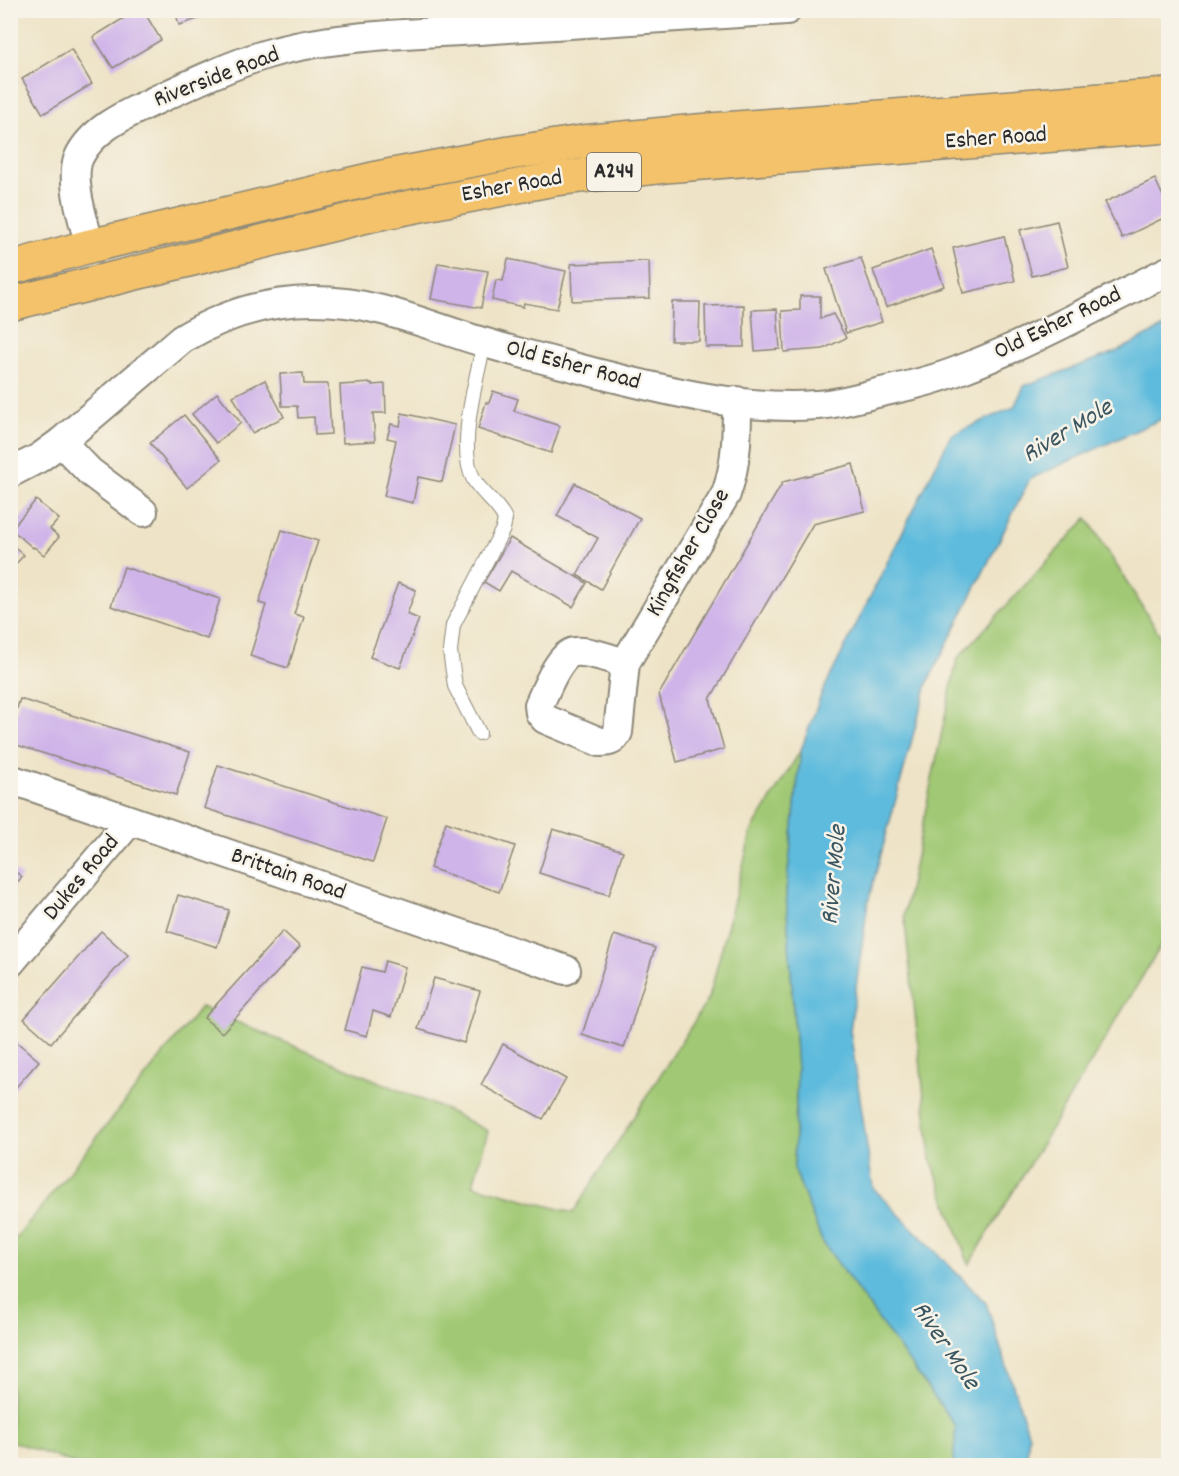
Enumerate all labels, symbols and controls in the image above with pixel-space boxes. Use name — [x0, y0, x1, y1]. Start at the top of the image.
street label: Riverside Road — [149, 38, 285, 118]
street label: Esher Road — [944, 118, 1048, 160]
road number: A244 — [587, 153, 641, 191]
street label: Esher Road — [459, 161, 565, 213]
street label: Old Esher Road — [988, 278, 1128, 370]
street label: Old Esher Road — [502, 332, 644, 400]
water label: River Mole — [1016, 390, 1122, 474]
street label: Kingfisher Close — [638, 483, 740, 623]
water label: River Mole — [812, 822, 858, 926]
street label: Dukes Road — [36, 827, 128, 929]
street label: Brittain Road — [226, 839, 350, 911]
water label: River Mole — [902, 1294, 989, 1399]

